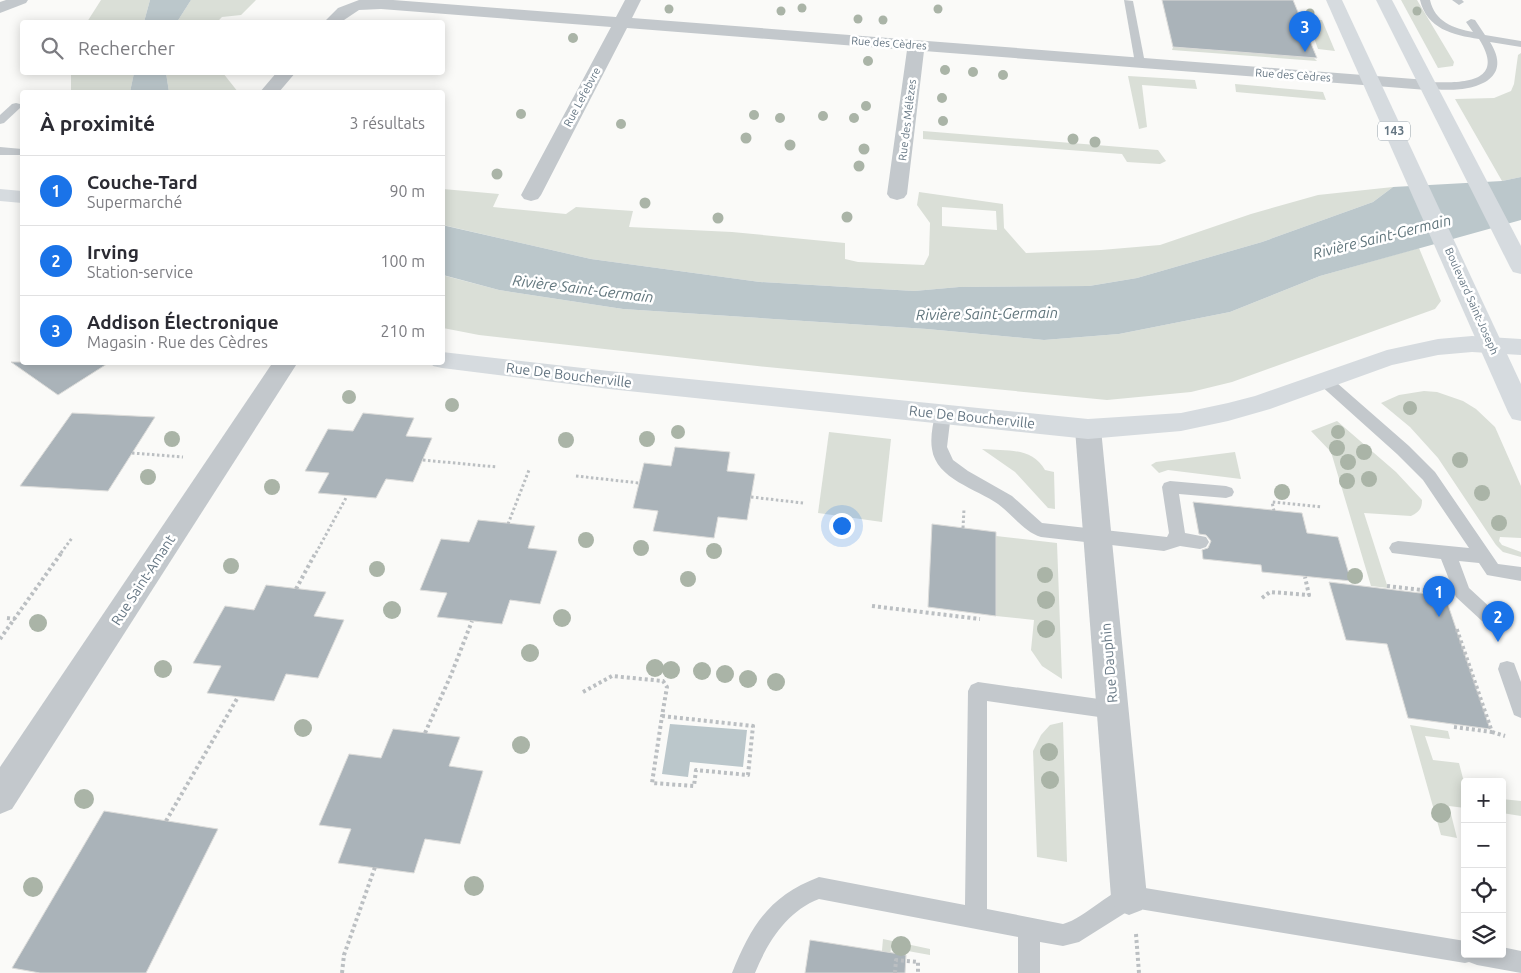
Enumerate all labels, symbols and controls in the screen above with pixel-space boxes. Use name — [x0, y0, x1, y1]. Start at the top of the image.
pin: 3 — [1289, 11, 1321, 52]
search box — [20, 20, 445, 75]
icon: search — [38, 34, 66, 62]
street label: Rue des Cèdres — [851, 34, 927, 52]
text: Rechercher — [78, 37, 175, 59]
street label: Rue Lefebvre — [561, 65, 603, 129]
street label: Rue des Cèdres — [1255, 66, 1331, 84]
street label: Rue des Mélèzes — [896, 78, 918, 161]
text: À proximité — [40, 111, 155, 135]
text: 3 résultats — [349, 114, 425, 132]
road number: 143 — [1378, 122, 1410, 140]
text: Couche-Tard — [87, 171, 198, 193]
text: 1 — [51, 182, 61, 200]
text: 90 m — [389, 182, 425, 200]
text: Supermarché — [87, 193, 182, 211]
water label: Rivière Saint-Germain — [1311, 211, 1453, 262]
text: Irving — [87, 241, 139, 263]
street label: Boulevard Saint-Joseph — [1443, 246, 1501, 356]
text: 2 — [51, 252, 61, 270]
text: 100 m — [380, 252, 425, 270]
text: Station-service — [87, 263, 193, 281]
water label: Rivière Saint-Germain — [512, 271, 655, 306]
water label: Rivière Saint-Germain — [916, 304, 1058, 323]
text: Addison Électronique — [87, 311, 279, 333]
text: 3 — [51, 322, 61, 340]
text: 210 m — [380, 322, 425, 340]
text: Magasin · Rue des Cèdres — [87, 333, 268, 351]
street label: Rue De Boucherville — [505, 359, 633, 391]
street label: Rue De Boucherville — [908, 402, 1036, 432]
your location — [829, 513, 855, 539]
street label: Rue Saint-Amant — [108, 531, 178, 628]
pin: 1 — [1423, 576, 1455, 617]
pin: 2 — [1482, 601, 1514, 642]
street label: Rue Dauphin — [1098, 622, 1120, 704]
map controls — [1461, 778, 1506, 958]
button: + — [1461, 778, 1506, 823]
button: − — [1461, 823, 1506, 868]
button: locate — [1461, 868, 1506, 913]
button: layers — [1461, 913, 1506, 958]

